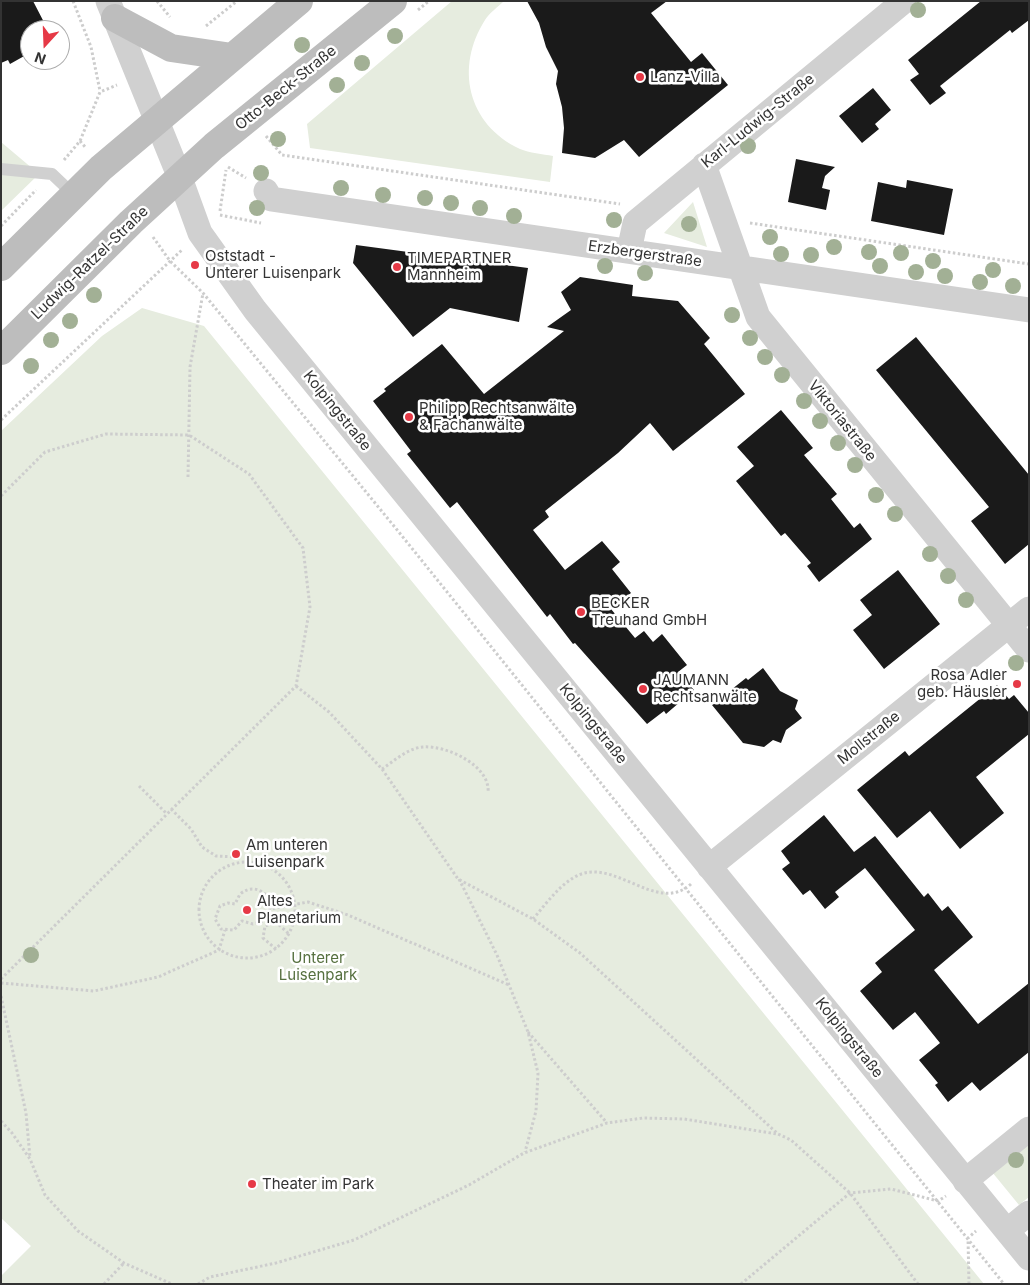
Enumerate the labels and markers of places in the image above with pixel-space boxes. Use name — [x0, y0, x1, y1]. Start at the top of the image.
place label: Lanz-Villa — [650, 68, 720, 86]
marker: Lanz-Villa — [634, 71, 646, 83]
place label: Oststadt - Unterer Luisenpark — [205, 247, 341, 282]
place label: TIMEPARTNER Mannheim — [407, 249, 511, 284]
marker: Oststadt - Unterer Luisenpark — [189, 259, 201, 271]
marker: TIMEPARTNER Mannheim — [391, 261, 403, 273]
place label: Philipp Rechtsanwälte & Fachanwälte — [419, 399, 575, 434]
marker: Philipp Rechtsanwälte & Fachanwälte — [403, 411, 415, 423]
place label: BECKER Treuhand GmbH — [591, 594, 707, 629]
marker: BECKER Treuhand GmbH — [575, 606, 587, 618]
place label: Rosa Adler geb. Häusler — [917, 666, 1007, 701]
place label: JAUMANN Rechtsanwälte — [653, 671, 757, 706]
marker: Rosa Adler geb. Häusler — [1011, 678, 1023, 690]
marker: JAUMANN Rechtsanwälte — [637, 683, 649, 695]
place label: Am unteren Luisenpark — [246, 836, 328, 871]
marker: Am unteren Luisenpark — [230, 848, 242, 860]
place label: Altes Planetarium — [257, 892, 341, 927]
marker: Altes Planetarium — [241, 904, 253, 916]
place label: Theater im Park — [262, 1175, 374, 1193]
marker: Theater im Park — [246, 1178, 258, 1190]

